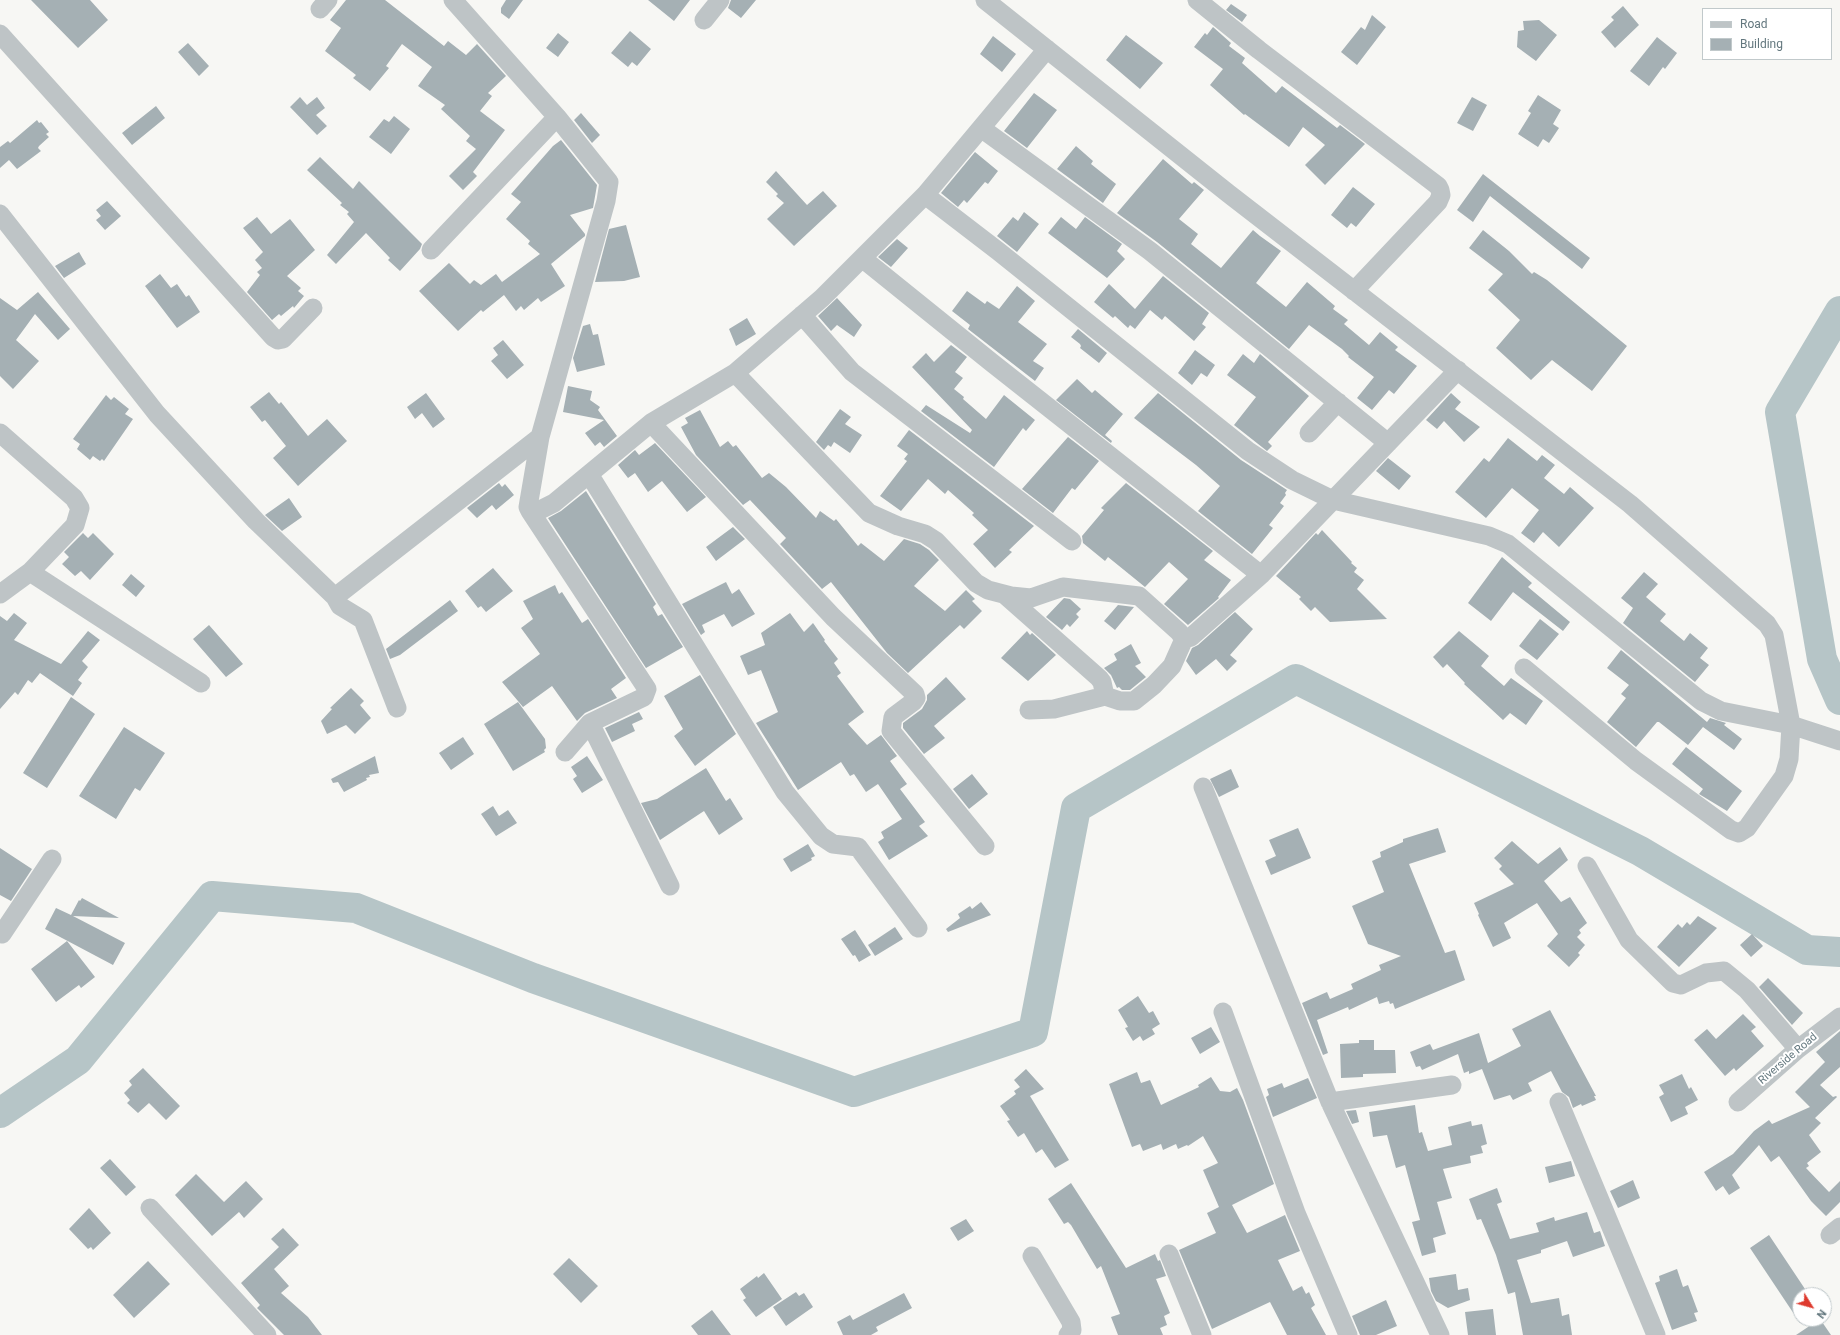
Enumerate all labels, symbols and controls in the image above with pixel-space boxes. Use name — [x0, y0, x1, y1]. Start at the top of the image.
legend — [1702, 8, 1832, 60]
text: Road — [1740, 17, 1768, 31]
text: Building — [1740, 37, 1783, 51]
street label: Riverside Road — [1756, 1031, 1820, 1087]
north arrow — [1792, 1287, 1832, 1327]
text: N — [1814, 1307, 1829, 1321]

